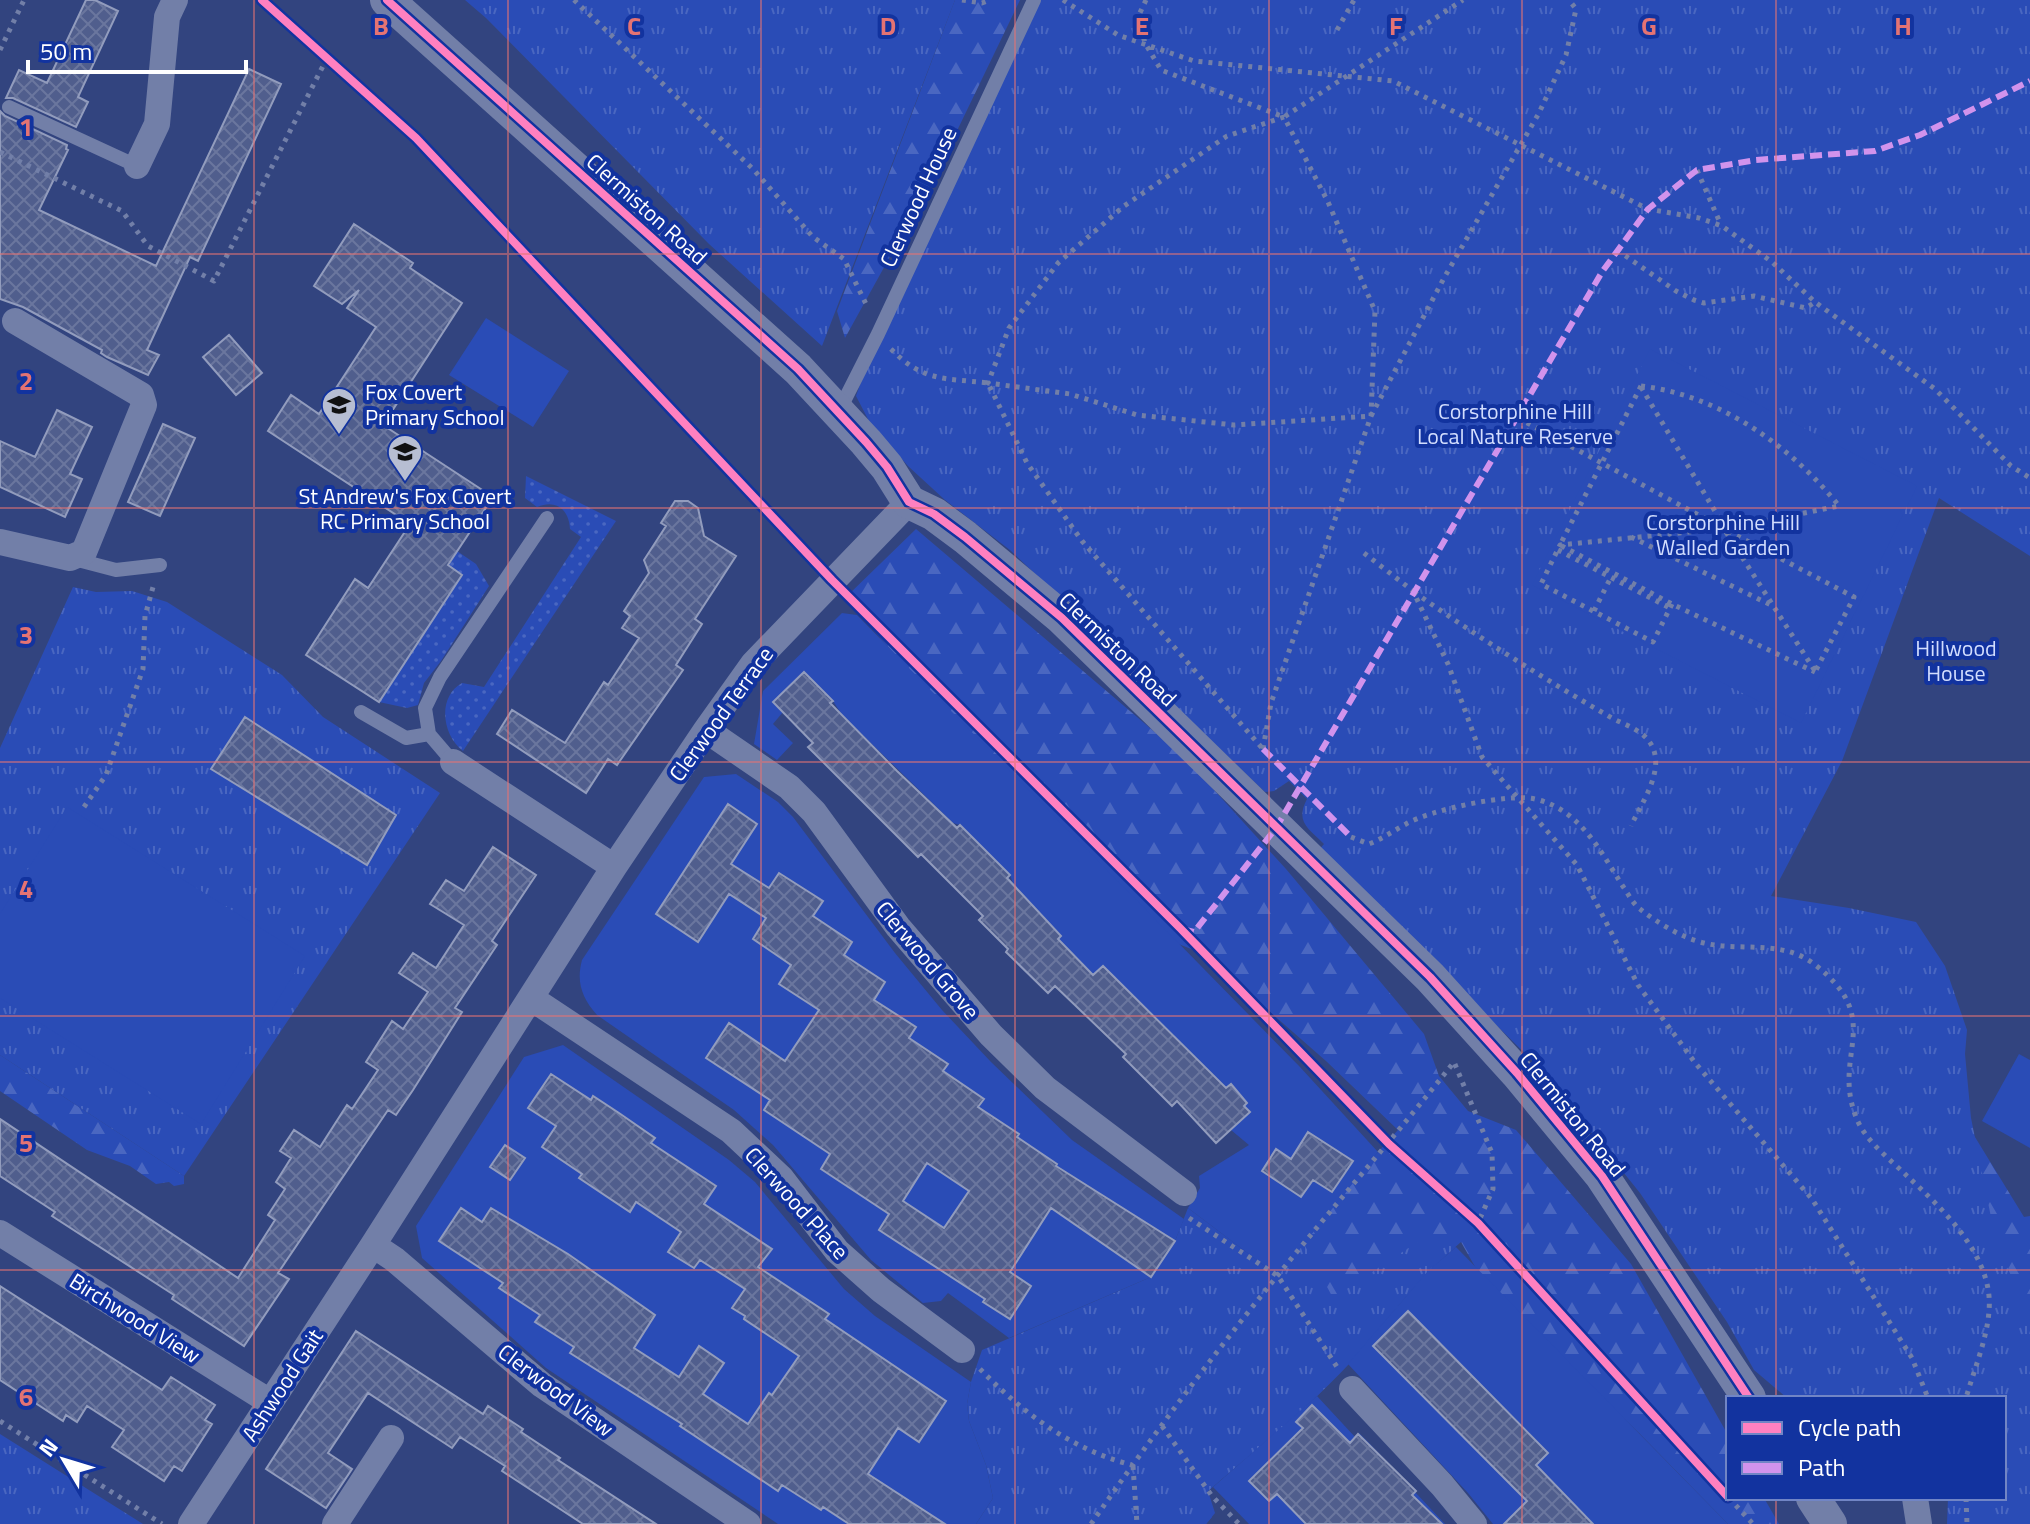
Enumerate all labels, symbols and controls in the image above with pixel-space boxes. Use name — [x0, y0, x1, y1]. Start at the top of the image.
text: B — [373, 6, 389, 45]
text: C — [627, 6, 641, 45]
text: D — [880, 6, 896, 45]
text: E — [1135, 6, 1149, 45]
text: F — [1389, 6, 1403, 45]
text: G — [1641, 6, 1657, 45]
text: H — [1894, 6, 1912, 45]
scale bar — [28, 24, 246, 74]
text: 50 m — [40, 33, 92, 69]
text: 1 — [19, 107, 33, 146]
street label: Clerwood House — [871, 121, 965, 273]
street label: Clermiston Road — [579, 145, 715, 273]
text: 2 — [19, 361, 33, 400]
place label: Fox Covert Primary School — [365, 375, 505, 434]
school or university icon: Fox Covert Primary School — [320, 386, 358, 436]
park label: Corstorphine Hill Local Nature Reserve — [1417, 394, 1613, 453]
school or university icon: St Andrew's Fox Covert RC Primary School — [386, 433, 424, 483]
place label: St Andrew's Fox Covert RC Primary School — [299, 479, 512, 538]
park label: Corstorphine Hill Walled Garden — [1646, 505, 1800, 564]
street label: Clermiston Road — [1051, 584, 1185, 714]
text: 3 — [19, 615, 33, 654]
park label: Hillwood House — [1915, 631, 1997, 690]
street label: Clerwood Terrace — [660, 639, 782, 789]
text: 4 — [19, 869, 33, 908]
street label: Clerwood Grove — [868, 893, 988, 1027]
street label: Clermiston Road — [1512, 1044, 1634, 1184]
text: 5 — [19, 1123, 33, 1162]
street label: Clerwood Place — [737, 1139, 857, 1267]
street label: Birchwood View — [63, 1264, 207, 1372]
street label: Ashwood Gait — [233, 1322, 331, 1448]
street label: Clerwood View — [491, 1335, 621, 1445]
text: 6 — [19, 1377, 33, 1416]
legend — [1726, 1396, 2006, 1500]
text: Cycle path — [1798, 1409, 1901, 1445]
north arrow — [24, 1420, 104, 1500]
text: N — [30, 1431, 66, 1464]
text: Path — [1798, 1449, 1845, 1485]

